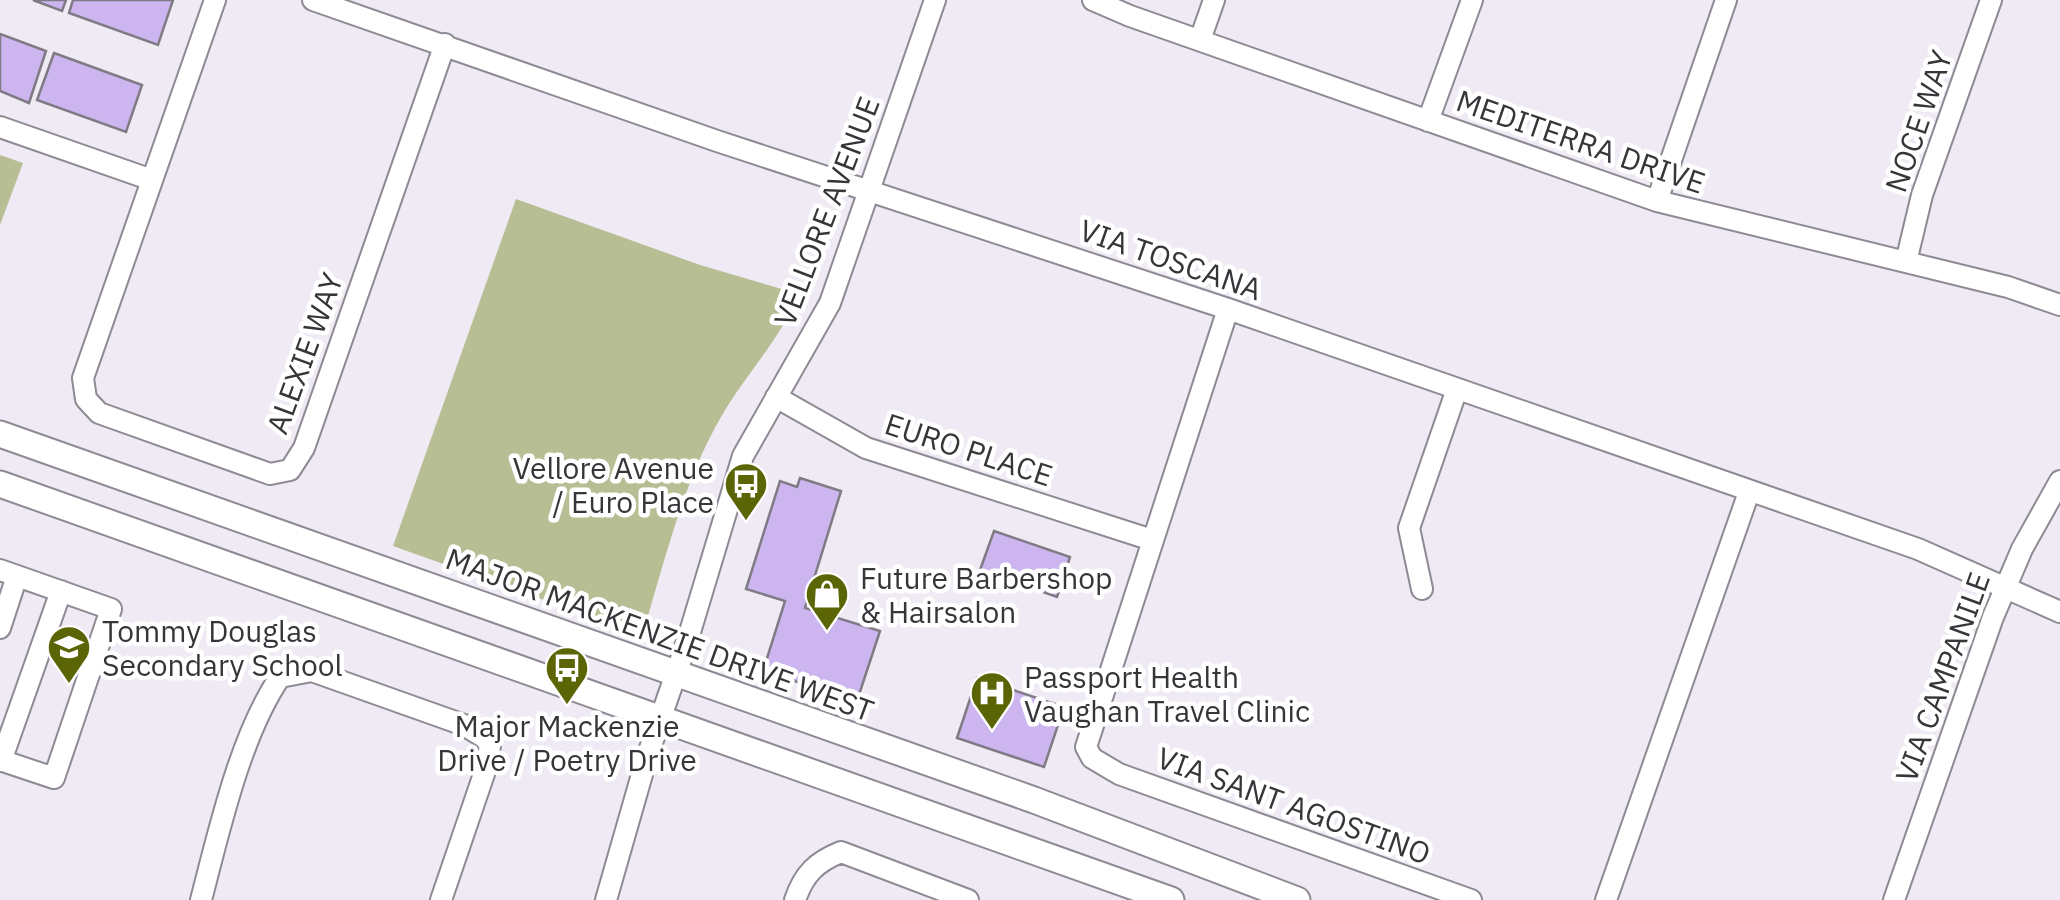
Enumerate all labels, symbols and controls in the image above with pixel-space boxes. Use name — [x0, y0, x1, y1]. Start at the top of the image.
street label: NOCE WAY — [1876, 45, 1961, 197]
street label: MEDITERRA DRIVE — [1452, 80, 1710, 202]
street label: VELLORE AVENUE — [764, 91, 888, 331]
street label: VIA TOSCANA — [1075, 210, 1267, 308]
street label: ALEXIE WAY — [257, 267, 351, 439]
street label: EURO PLACE — [880, 404, 1058, 494]
place label: Vellore Avenue / Euro Place — [513, 448, 714, 521]
bus stop icon: Vellore Avenue / Euro Place — [723, 461, 769, 522]
street label: MAJOR MACKENZIE DRIVE WEST — [441, 538, 879, 730]
place label: Future Barbershop & Hairsalon — [860, 558, 1112, 631]
street label: VIA CAMPANILE — [1886, 567, 1998, 787]
shop icon: Future Barbershop & Hairsalon — [804, 571, 850, 632]
place label: Tommy Douglas Secondary School — [102, 611, 343, 684]
school or university icon: Tommy Douglas Secondary School — [46, 624, 92, 685]
bus stop icon: Major Mackenzie Drive / Poetry Drive — [544, 645, 590, 706]
place label: Passport Health Vaughan Travel Clinic — [1024, 657, 1310, 730]
hospital icon: Passport Health Vaughan Travel Clinic — [969, 670, 1015, 731]
place label: Major Mackenzie Drive / Poetry Drive — [437, 706, 697, 779]
street label: VIA SANT AGOSTINO — [1152, 737, 1436, 873]

